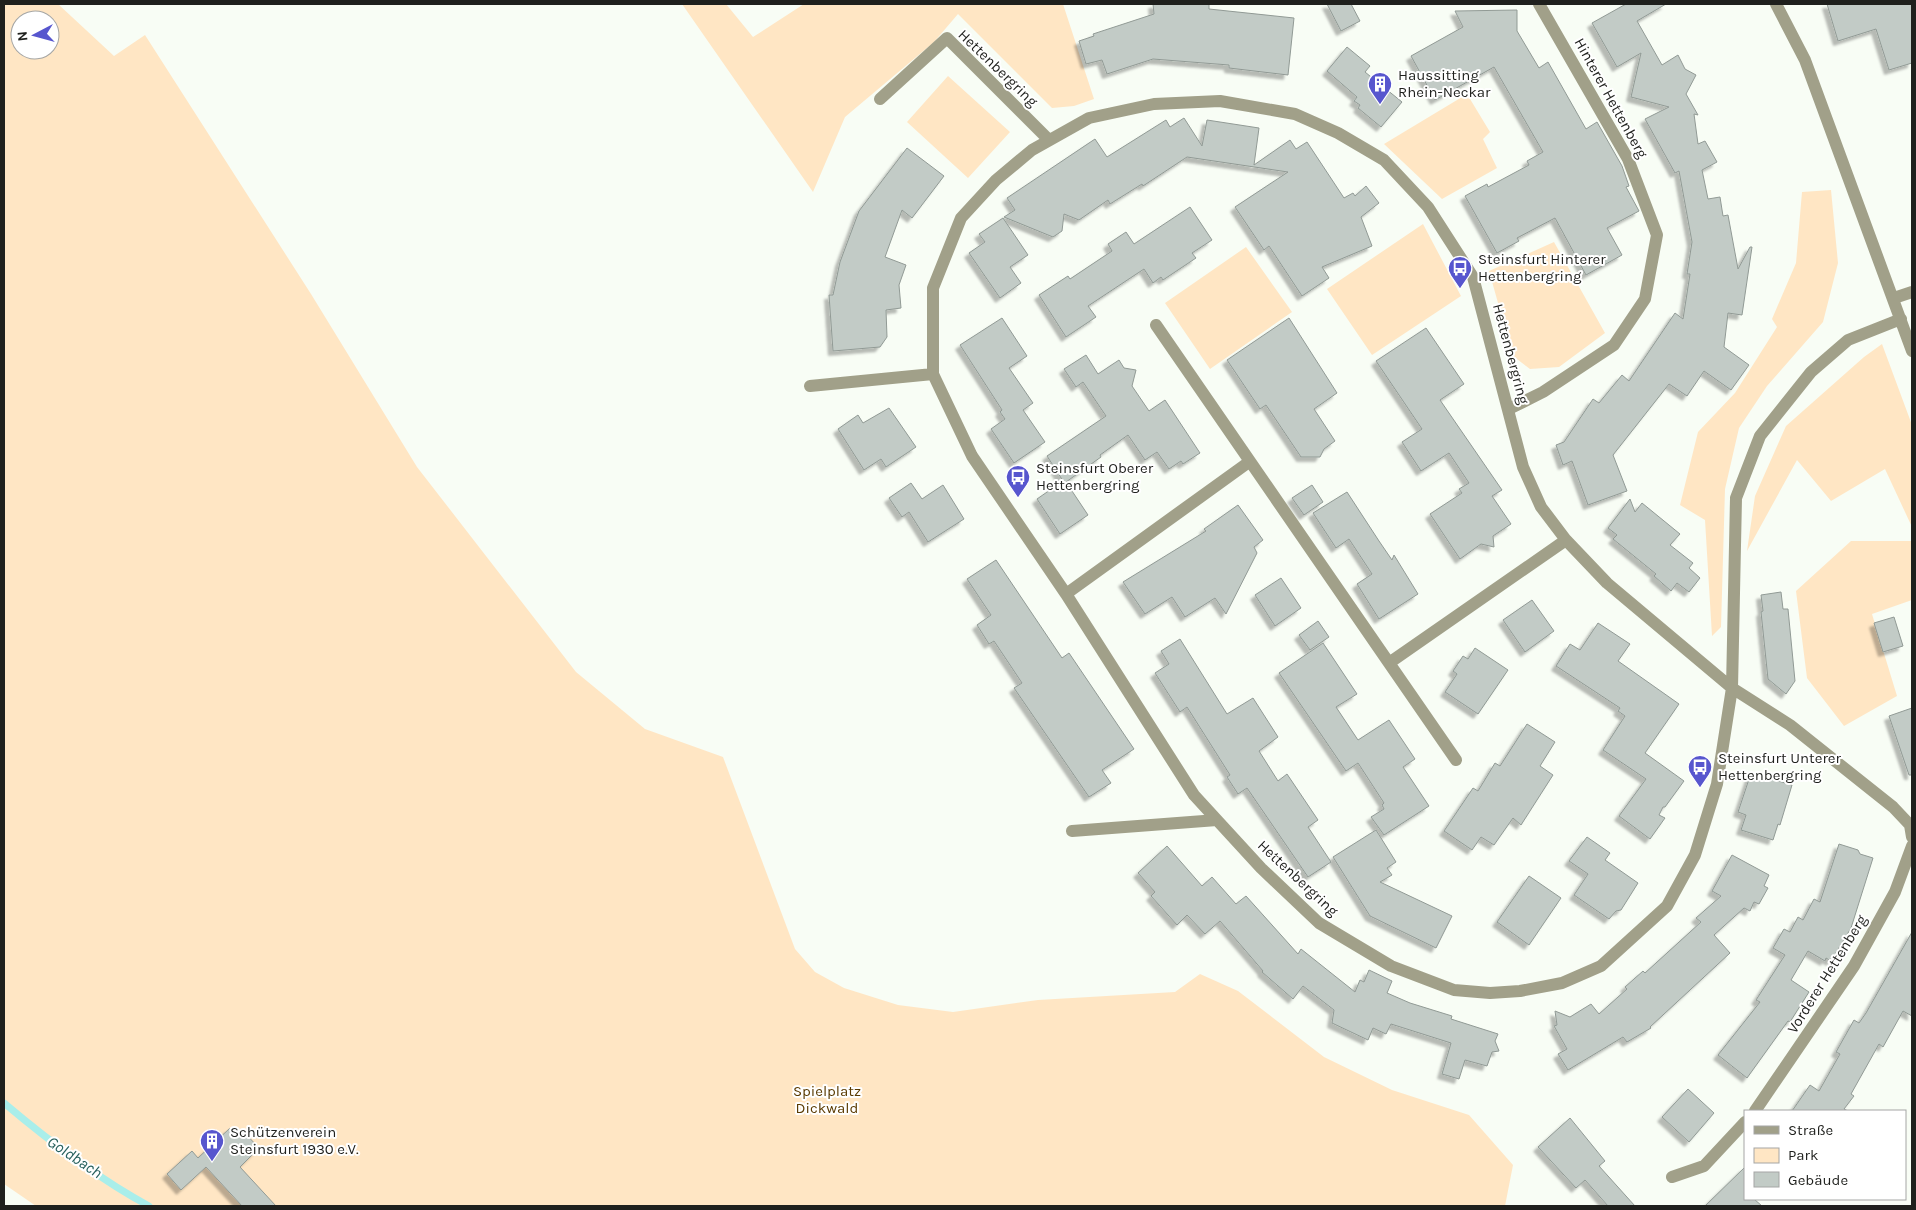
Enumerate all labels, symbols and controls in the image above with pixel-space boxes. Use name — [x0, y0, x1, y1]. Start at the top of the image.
north arrow — [10, 10, 60, 60]
street label: Hettenbergring — [955, 26, 1042, 111]
text: N — [14, 30, 32, 42]
street label: Hinterer Hettenberg — [1570, 35, 1652, 162]
place label: Haussitting Rhein-Neckar — [1398, 66, 1491, 101]
building icon: Haussitting Rhein-Neckar — [1367, 71, 1393, 105]
place label: Steinsfurt Hinterer Hettenbergring — [1478, 250, 1606, 285]
bus stop icon: Steinsfurt Hinterer Hettenbergring — [1447, 255, 1473, 289]
street label: Hettenbergring — [1489, 302, 1533, 407]
place label: Steinsfurt Oberer Hettenbergring — [1036, 459, 1154, 494]
bus stop icon: Steinsfurt Oberer Hettenbergring — [1005, 464, 1031, 498]
place label: Steinsfurt Unterer Hettenbergring — [1718, 749, 1842, 784]
bus stop icon: Steinsfurt Unterer Hettenbergring — [1687, 754, 1713, 788]
street label: Hettenbergring — [1254, 836, 1342, 920]
street label: Vorderer Hettenberg — [1783, 911, 1871, 1037]
park label: Spielplatz Dickwald — [793, 1082, 861, 1117]
legend — [1744, 1110, 1906, 1200]
text: Straße — [1788, 1121, 1833, 1139]
place label: Schützenverein Steinsfurt 1930 e.V. — [230, 1123, 359, 1158]
building icon: Schützenverein Steinsfurt 1930 e.V. — [199, 1128, 225, 1162]
water label: Goldbach — [44, 1132, 106, 1182]
text: Park — [1788, 1146, 1818, 1164]
text: Gebäude — [1788, 1171, 1848, 1189]

